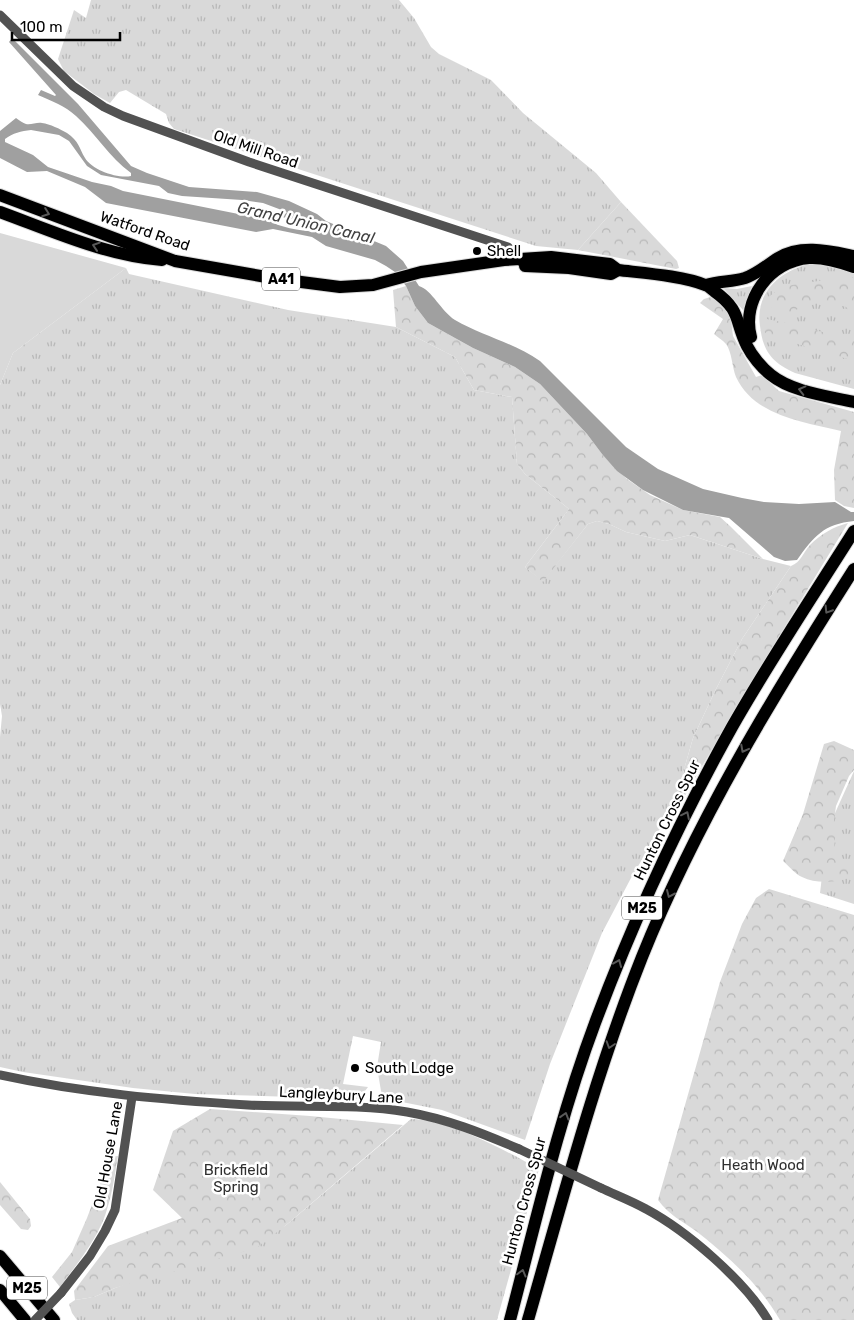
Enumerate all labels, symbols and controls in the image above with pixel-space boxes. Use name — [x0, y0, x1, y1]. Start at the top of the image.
scale bar — [12, 10, 120, 42]
text: 100 m — [20, 18, 62, 36]
street label: Old Mill Road — [211, 126, 301, 172]
water label: Grand Union Canal — [235, 197, 377, 248]
one-way arrow — [41, 207, 49, 217]
street label: Watford Road — [98, 207, 192, 255]
one-way arrow — [92, 241, 100, 251]
place label: Shell — [487, 242, 521, 260]
marker: Shell — [471, 245, 483, 257]
road number: A41 — [262, 268, 300, 290]
one-way arrow — [799, 385, 807, 395]
one-way arrow — [825, 604, 834, 614]
one-way arrow — [740, 744, 750, 753]
street label: Hunton Cross Spur — [630, 756, 704, 883]
one-way arrow — [679, 811, 690, 820]
one-way arrow — [666, 889, 677, 898]
road number: M25 — [622, 896, 662, 920]
one-way arrow — [612, 959, 623, 968]
one-way arrow — [605, 1040, 615, 1048]
place label: South Lodge — [365, 1059, 454, 1077]
marker: South Lodge — [349, 1062, 361, 1074]
street label: Langleybury Lane — [278, 1083, 404, 1107]
street label: Old House Lane — [90, 1100, 126, 1210]
one-way arrow — [559, 1112, 569, 1121]
street label: Hunton Cross Spur — [498, 1135, 550, 1267]
park label: Heath Wood — [721, 1156, 805, 1174]
park label: Brickfield Spring — [204, 1161, 268, 1196]
one-way arrow — [516, 1268, 527, 1277]
road number: M25 — [7, 1276, 47, 1300]

